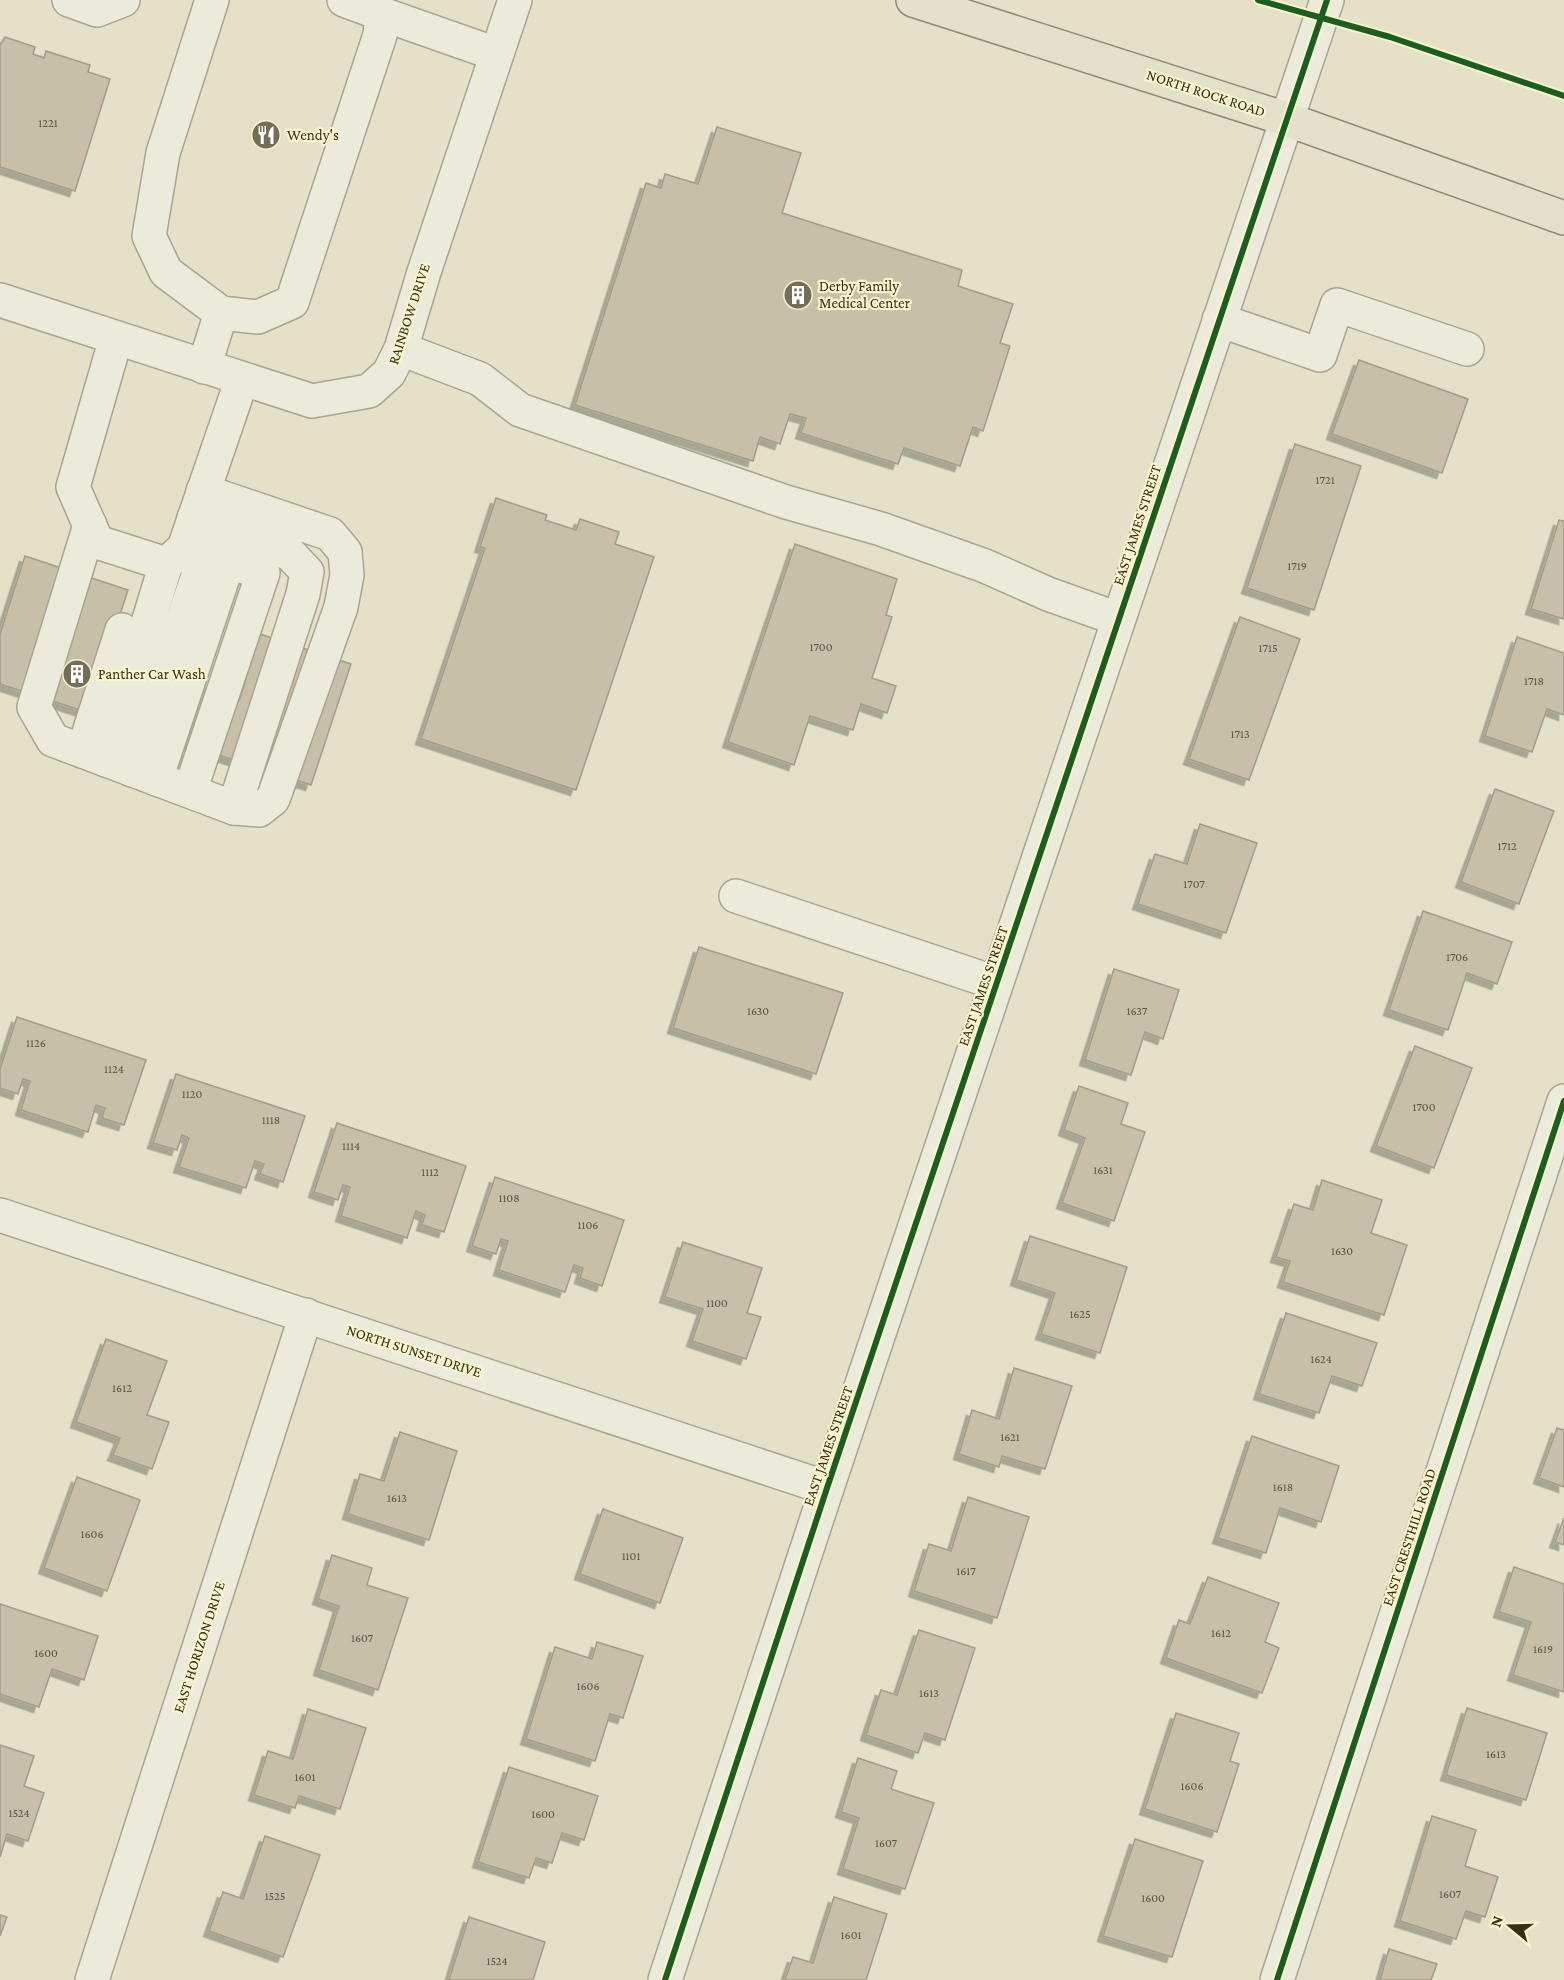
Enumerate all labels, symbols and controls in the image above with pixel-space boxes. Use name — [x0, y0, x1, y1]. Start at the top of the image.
street label: NORTH ROCK ROAD — [1145, 66, 1267, 120]
house number: 1221 — [38, 116, 58, 130]
restaurant icon: Wendy's — [250, 119, 282, 151]
place label: Wendy's — [287, 127, 339, 144]
street label: RAINBOW DRIVE — [385, 262, 433, 366]
place label: Derby Family Medical Center — [819, 278, 911, 311]
building icon: Derby Family Medical Center — [782, 279, 814, 311]
street label: EAST JAMES STREET — [1110, 463, 1165, 588]
house number: 1721 — [1315, 473, 1335, 487]
house number: 1719 — [1287, 559, 1307, 573]
house number: 1700 — [810, 640, 833, 654]
house number: 1715 — [1258, 641, 1278, 655]
building icon: Panther Car Wash — [61, 658, 93, 690]
place label: Panther Car Wash — [98, 666, 206, 682]
house number: 1718 — [1524, 674, 1544, 688]
house number: 1713 — [1230, 727, 1250, 741]
house number: 1712 — [1497, 839, 1517, 853]
house number: 1707 — [1183, 877, 1205, 891]
street label: EAST JAMES STREET — [955, 924, 1012, 1048]
house number: 1706 — [1446, 950, 1468, 964]
house number: 1630 — [747, 1004, 769, 1018]
house number: 1637 — [1127, 1004, 1148, 1018]
house number: 1126 — [26, 1036, 46, 1050]
house number: 1124 — [104, 1062, 124, 1076]
house number: 1120 — [182, 1087, 202, 1101]
house number: 1700 — [1413, 1100, 1436, 1114]
house number: 1118 — [262, 1113, 280, 1127]
house number: 1114 — [342, 1139, 360, 1153]
house number: 1631 — [1093, 1163, 1113, 1177]
house number: 1112 — [421, 1165, 439, 1179]
house number: 1108 — [498, 1191, 520, 1205]
house number: 1106 — [578, 1218, 598, 1232]
house number: 1630 — [1331, 1244, 1353, 1258]
house number: 1100 — [706, 1296, 728, 1310]
house number: 1625 — [1069, 1307, 1091, 1321]
street label: NORTH SUNSET DRIVE — [344, 1322, 484, 1380]
house number: 1624 — [1310, 1352, 1332, 1366]
house number: 1612 — [112, 1381, 132, 1395]
street label: EAST JAMES STREET — [800, 1384, 857, 1508]
house number: 1621 — [1000, 1430, 1020, 1444]
street label: EAST CRESTHILL ROAD — [1379, 1466, 1439, 1608]
house number: 1618 — [1273, 1480, 1293, 1494]
house number: 1613 — [387, 1491, 407, 1505]
house number: 1606 — [81, 1527, 103, 1541]
house number: 1101 — [622, 1549, 640, 1563]
house number: 1617 — [956, 1564, 976, 1578]
street label: EAST HORIZON DRIVE — [170, 1579, 228, 1715]
house number: 1612 — [1211, 1626, 1231, 1640]
house number: 1607 — [351, 1631, 374, 1645]
house number: 1619 — [1533, 1642, 1553, 1656]
house number: 1600 — [34, 1646, 58, 1660]
house number: 1606 — [577, 1679, 599, 1693]
house number: 1613 — [919, 1686, 939, 1700]
house number: 1613 — [1486, 1747, 1506, 1761]
house number: 1601 — [295, 1770, 315, 1784]
house number: 1606 — [1181, 1779, 1203, 1793]
house number: 1524 — [8, 1806, 30, 1820]
house number: 1600 — [531, 1807, 555, 1821]
house number: 1607 — [875, 1836, 898, 1850]
house number: 1607 — [1439, 1887, 1462, 1901]
house number: 1525 — [265, 1889, 285, 1903]
house number: 1600 — [1141, 1891, 1165, 1905]
north arrow — [1480, 1896, 1540, 1956]
text: N — [1486, 1913, 1506, 1929]
house number: 1601 — [841, 1928, 861, 1942]
house number: 1524 — [486, 1954, 508, 1968]

